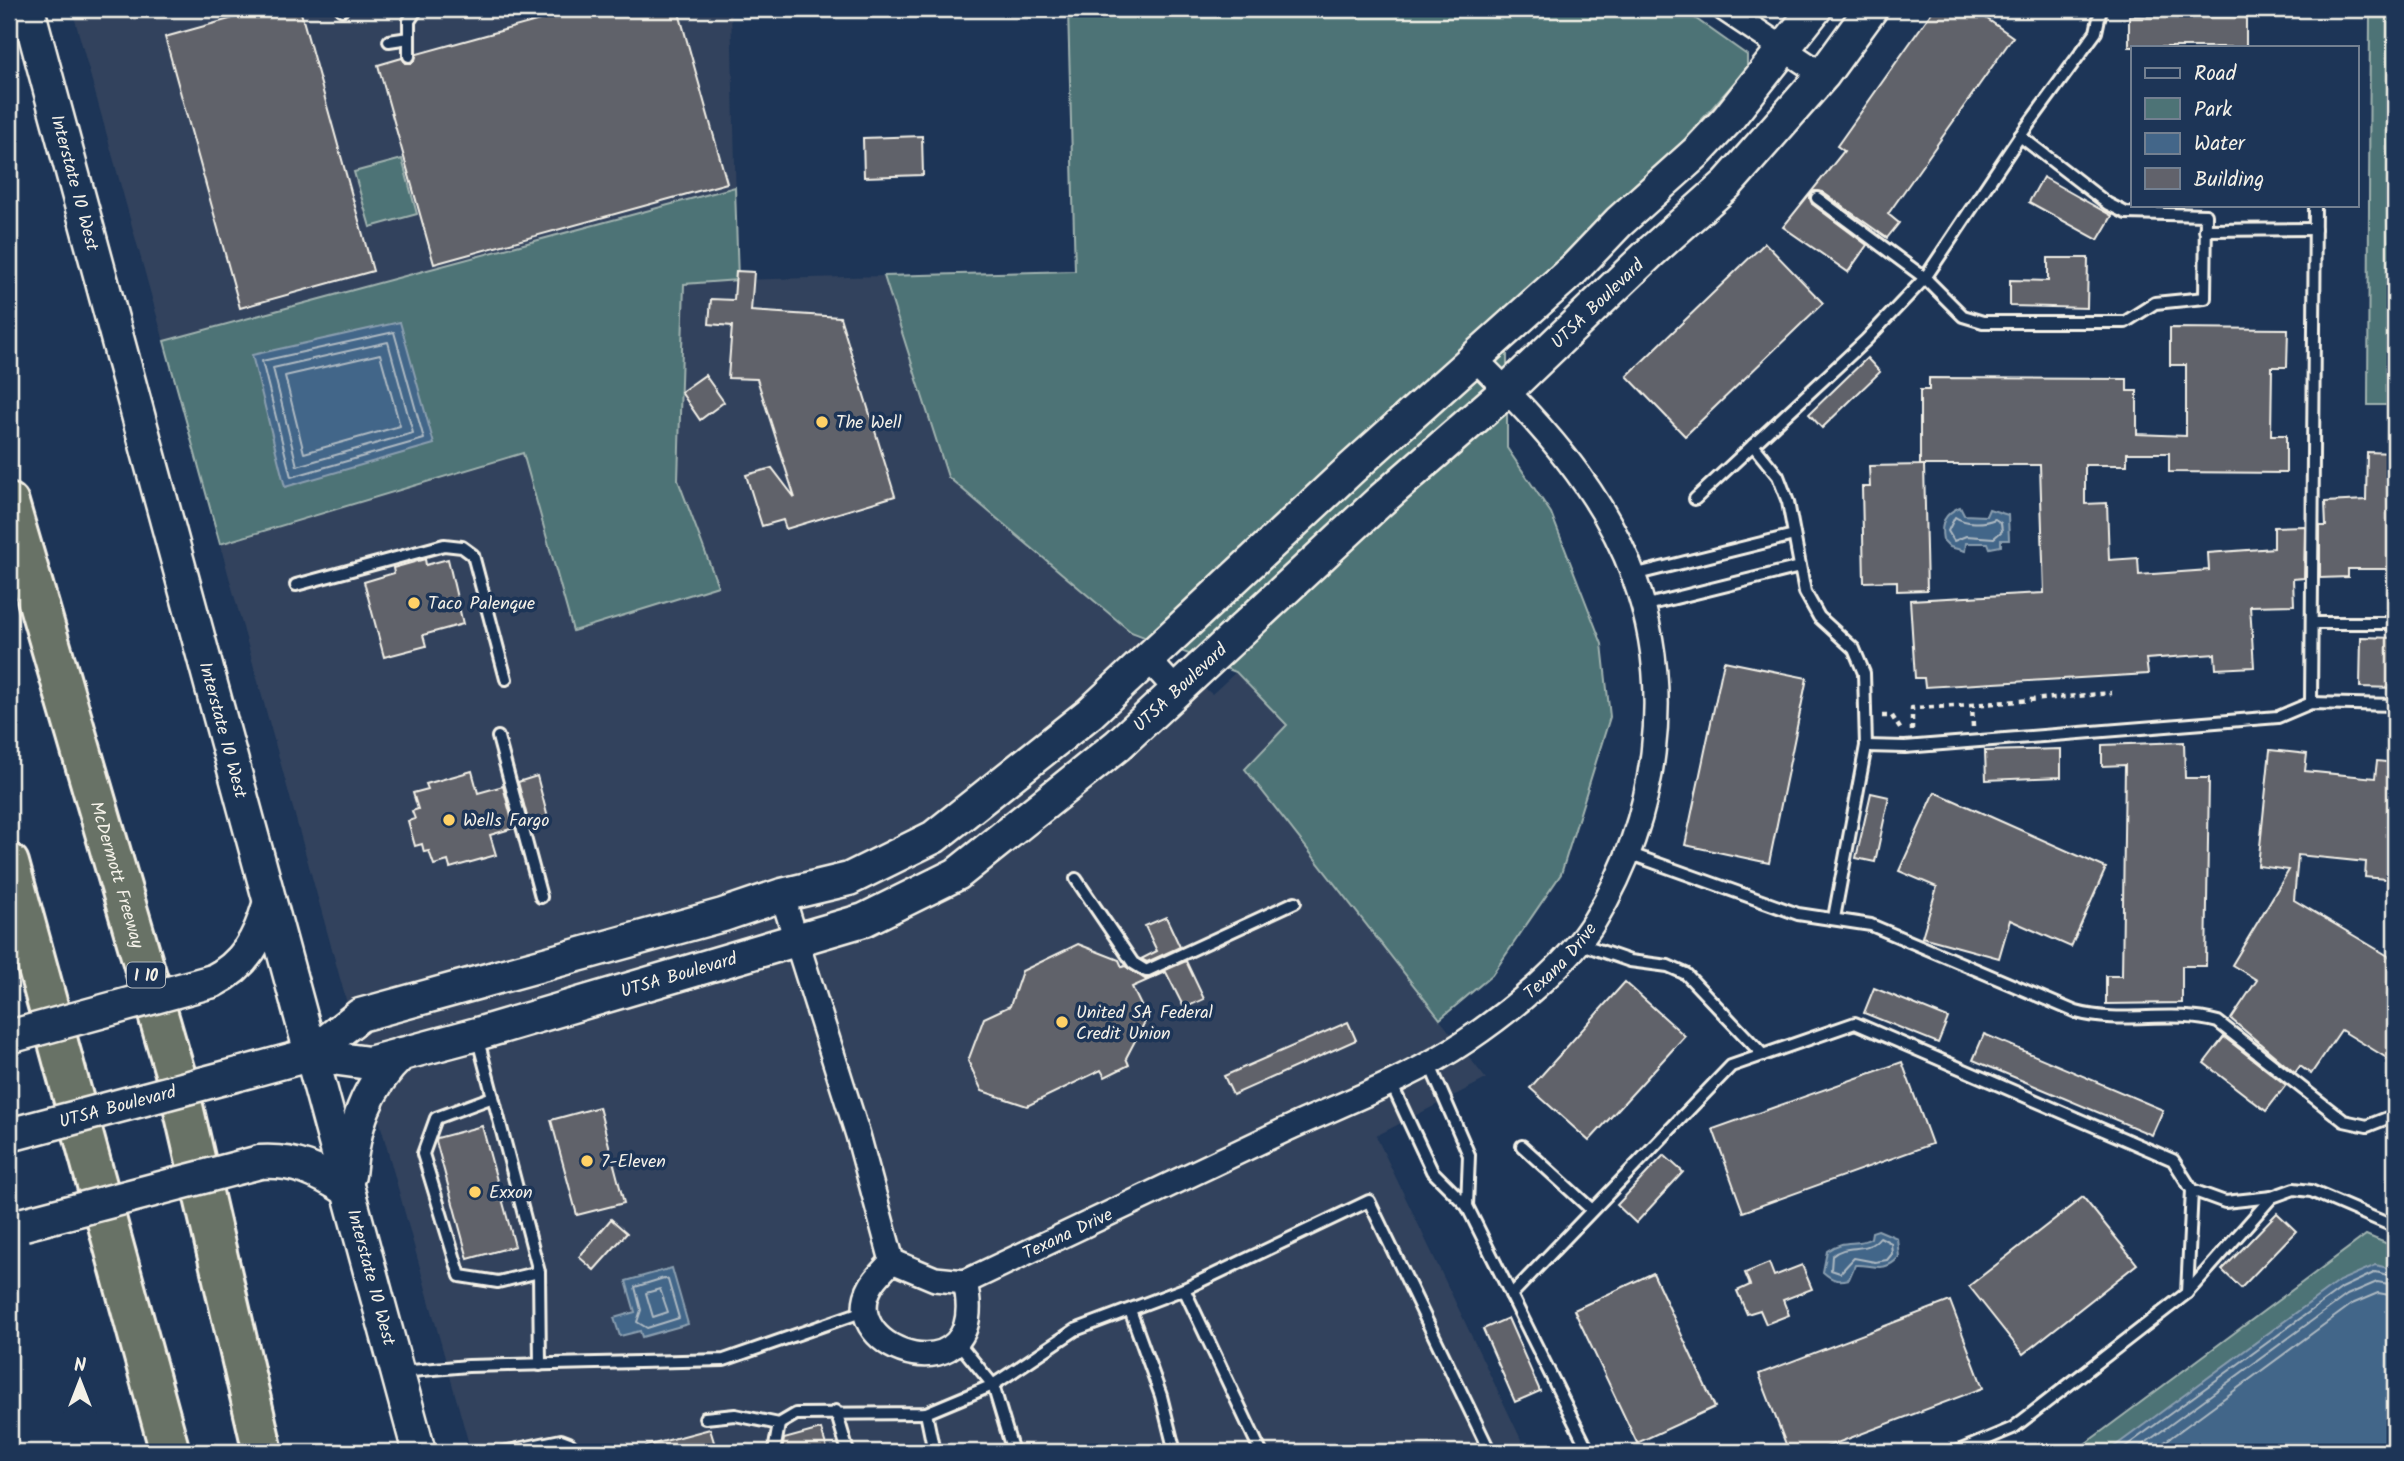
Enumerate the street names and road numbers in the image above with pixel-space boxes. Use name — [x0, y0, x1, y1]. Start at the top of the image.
street label: Interstate 10 West — [41, 112, 106, 256]
street label: UTSA Boulevard — [1545, 252, 1652, 357]
street label: UTSA Boulevard — [1127, 636, 1235, 740]
street label: Interstate 10 West — [190, 659, 255, 803]
street label: McDermott Freeway — [81, 798, 151, 953]
street label: Texana Drive — [1518, 917, 1605, 1007]
street label: UTSA Boulevard — [617, 945, 742, 1007]
road number: I 10 — [127, 962, 165, 987]
street label: UTSA Boulevard — [56, 1078, 180, 1137]
street label: Texana Drive — [1018, 1201, 1118, 1269]
street label: Interstate 10 West — [338, 1206, 403, 1350]

